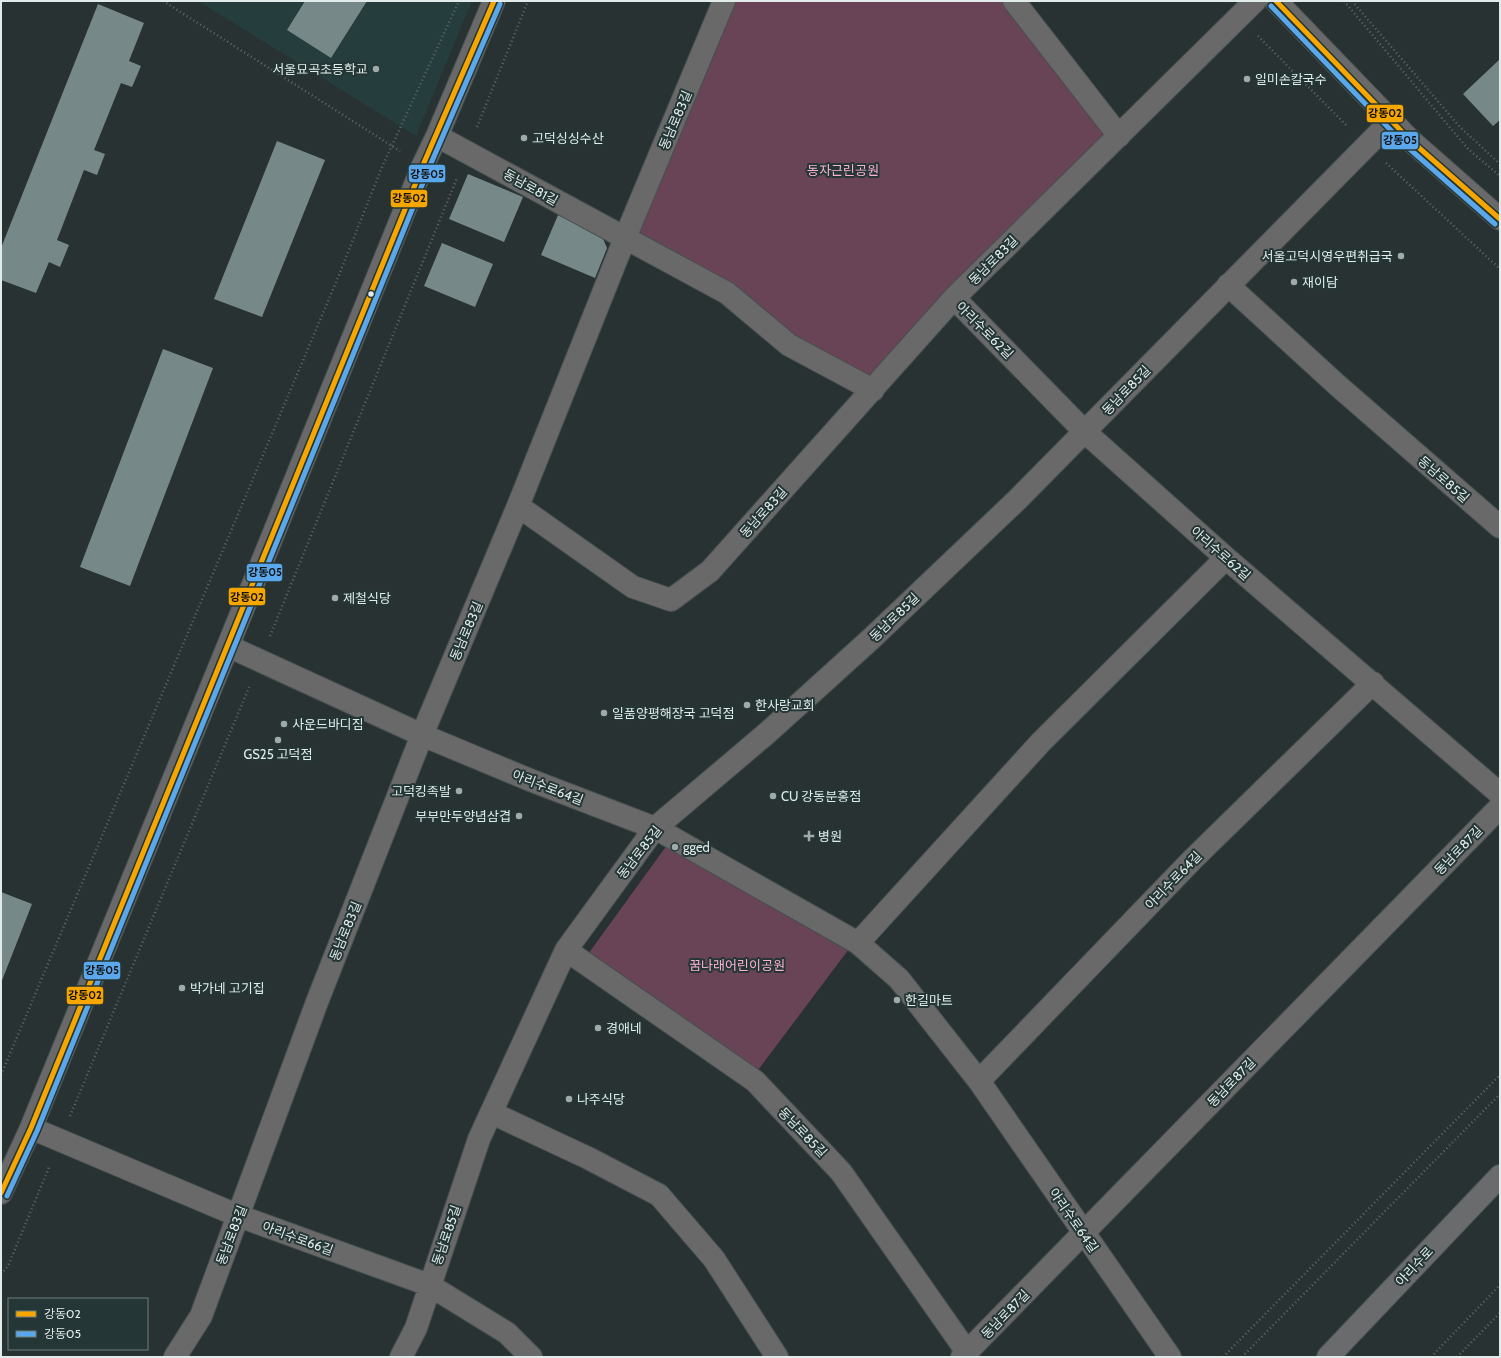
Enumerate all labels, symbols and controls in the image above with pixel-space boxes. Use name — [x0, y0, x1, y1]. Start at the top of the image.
place label: 서울묘곡초등학교 — [272, 61, 368, 77]
marker: 서울묘곡초등학교 — [371, 64, 381, 74]
place label: 일미손칼국수 — [1255, 71, 1327, 87]
marker: 일미손칼국수 — [1242, 74, 1252, 84]
street label: 동남로83길 — [655, 88, 695, 152]
line badge: 강동02 — [1366, 104, 1404, 123]
text: 강동02 — [1368, 106, 1402, 120]
place label: 고덕싱싱수산 — [532, 130, 604, 146]
line badge: 강동05 — [1381, 131, 1419, 150]
marker: 고덕싱싱수산 — [519, 133, 529, 143]
text: 강동05 — [1383, 133, 1417, 147]
park label: 동자근린공원 — [807, 162, 879, 178]
line badge: 강동05 — [408, 164, 446, 183]
street label: 동남로81길 — [501, 165, 561, 209]
text: 강동05 — [410, 167, 444, 181]
line badge: 강동02 — [390, 189, 428, 208]
text: 강동02 — [392, 191, 426, 205]
street label: 동남로83길 — [965, 232, 1021, 288]
place label: 서울고덕시영우편취급국 — [1261, 248, 1393, 264]
marker: 서울고덕시영우편취급국 — [1396, 251, 1406, 261]
place label: 재이담 — [1302, 274, 1338, 290]
marker: 재이담 — [1289, 277, 1299, 287]
unlabelled marker — [366, 289, 376, 299]
street label: 아리수로62길 — [953, 298, 1017, 362]
street label: 동남로85길 — [1098, 362, 1154, 418]
street label: 동남로85길 — [1415, 452, 1473, 506]
street label: 동남로83길 — [736, 483, 790, 541]
street label: 아리수로62길 — [1188, 523, 1254, 583]
line badge: 강동05 — [246, 563, 283, 582]
text: 강동05 — [248, 565, 282, 579]
line badge: 강동02 — [228, 587, 266, 606]
street label: 동남로85길 — [866, 589, 922, 645]
text: 강동02 — [230, 590, 264, 604]
place label: 제철식당 — [343, 590, 391, 606]
marker: 제철식당 — [330, 593, 340, 603]
street label: 동남로83길 — [446, 599, 486, 663]
place label: 한사랑교회 — [755, 697, 815, 713]
marker: 한사랑교회 — [742, 700, 752, 710]
place label: 일품양평해장국 고덕점 — [612, 705, 735, 721]
marker: 일품양평해장국 고덕점 — [599, 708, 609, 718]
place label: 사운드바디짐 — [292, 716, 364, 732]
marker: 사운드바디짐 — [279, 719, 289, 729]
marker: GS25 고덕점 — [273, 735, 283, 745]
place label: GS25 고덕점 — [244, 746, 312, 762]
street label: 아리수로64길 — [510, 766, 586, 808]
place label: 고덕킹족발 — [391, 783, 451, 799]
marker: 고덕킹족발 — [454, 786, 464, 796]
place label: CU 강동분홍점 — [781, 788, 861, 804]
marker: CU 강동분홍점 — [768, 791, 778, 801]
place label: 부부만두양념삼겹 — [415, 808, 511, 824]
marker: 부부만두양념삼겹 — [514, 811, 524, 821]
street label: 동남로85길 — [613, 822, 665, 882]
street label: 동남로87길 — [1431, 822, 1485, 878]
place label: 병원 — [818, 828, 842, 844]
marker: 병원 — [803, 830, 815, 842]
place label: gged — [683, 839, 710, 855]
marker: gged — [670, 842, 680, 852]
street label: 아리수로64길 — [1141, 848, 1205, 912]
street label: 동남로83길 — [326, 899, 364, 963]
park label: 꿈나래어린이공원 — [689, 957, 785, 973]
line badge: 강동05 — [83, 961, 121, 980]
text: 강동05 — [85, 963, 119, 977]
place label: 박가네 고기집 — [190, 980, 265, 996]
marker: 박가네 고기집 — [177, 983, 187, 993]
line badge: 강동02 — [66, 986, 104, 1005]
text: 강동02 — [68, 988, 102, 1002]
place label: 한길마트 — [905, 992, 953, 1008]
marker: 한길마트 — [892, 995, 902, 1005]
place label: 경애네 — [606, 1020, 642, 1036]
marker: 경애네 — [593, 1023, 603, 1033]
street label: 동남로87길 — [1204, 1054, 1258, 1110]
place label: 나주식당 — [577, 1091, 625, 1107]
marker: 나주식당 — [564, 1094, 574, 1104]
street label: 동남로85길 — [775, 1104, 831, 1160]
street label: 아리수로64길 — [1046, 1185, 1102, 1255]
street label: 동남로83길 — [212, 1203, 250, 1267]
street label: 동남로85길 — [428, 1203, 464, 1267]
street label: 아리수로66길 — [260, 1218, 336, 1258]
street label: 아리수로 — [1392, 1243, 1436, 1289]
street label: 동남로87길 — [978, 1286, 1032, 1342]
legend — [8, 1298, 148, 1350]
text: 강동02 — [44, 1306, 81, 1321]
text: 강동05 — [44, 1326, 81, 1341]

